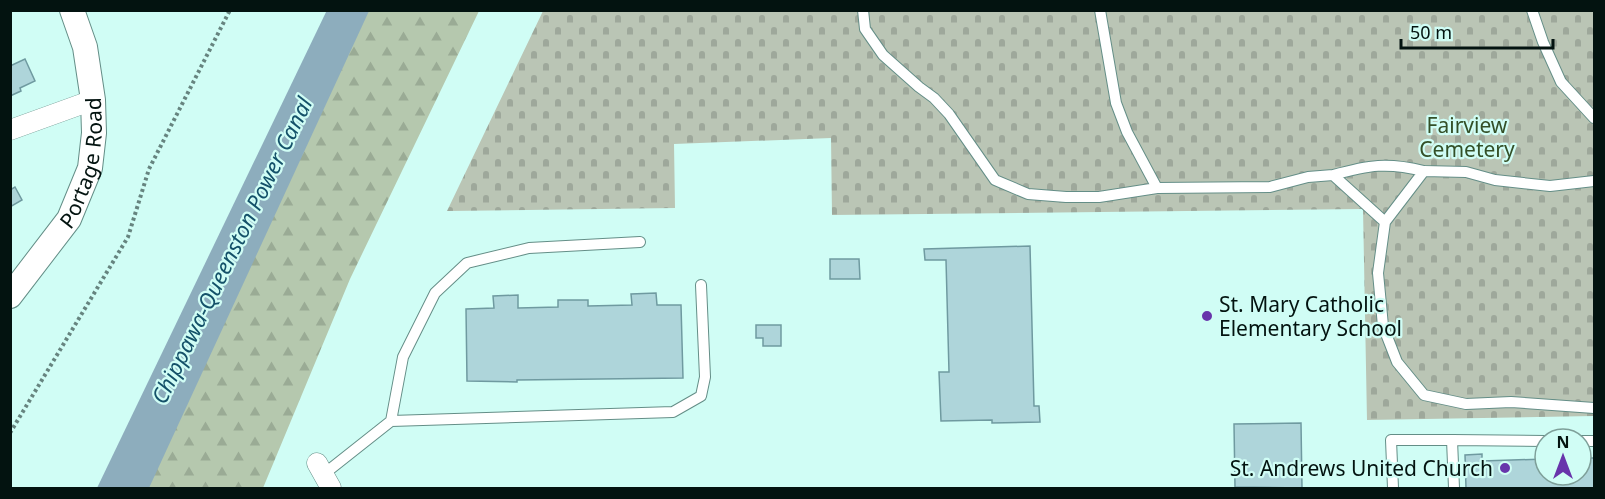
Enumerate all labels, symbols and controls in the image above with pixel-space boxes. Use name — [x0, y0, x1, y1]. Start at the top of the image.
scale bar — [1401, 12, 1552, 50]
text: 50 m — [1410, 20, 1452, 44]
water label: Chippawa-Queenston Power Canal — [144, 91, 319, 408]
street label: Portage Road — [53, 97, 108, 234]
park label: Fairview Cemetery — [1419, 111, 1515, 163]
place label: St. Mary Catholic Elementary School — [1219, 290, 1402, 342]
marker: St. Mary Catholic Elementary School — [1200, 309, 1214, 323]
north arrow — [1533, 427, 1593, 487]
text: N — [1556, 431, 1570, 453]
place label: St. Andrews United Church — [1230, 454, 1493, 482]
marker: St. Andrews United Church — [1498, 461, 1512, 475]

